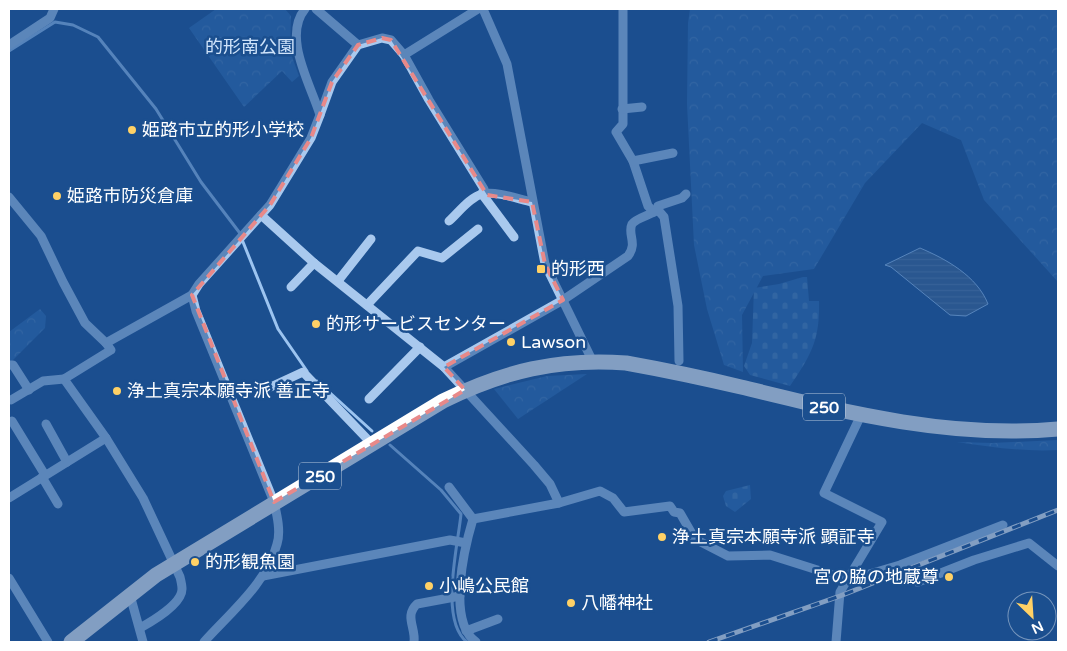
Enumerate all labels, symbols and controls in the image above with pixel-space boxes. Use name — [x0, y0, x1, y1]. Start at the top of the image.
park label: 的形南公園 — [205, 36, 295, 58]
place label: 姫路市立的形小学校 — [142, 119, 304, 141]
marker: 姫路市立的形小学校 — [126, 124, 138, 136]
place label: 姫路市防災倉庫 — [67, 185, 193, 207]
marker: 姫路市防災倉庫 — [51, 190, 63, 202]
place label: 的形西 — [551, 258, 605, 280]
marker: 的形西 — [535, 263, 547, 275]
place label: 的形サービスセンター — [326, 313, 506, 335]
marker: 的形サービスセンター — [310, 318, 322, 330]
place label: Lawson — [521, 331, 586, 353]
marker: Lawson — [505, 336, 517, 348]
place label: 浄土真宗本願寺派 善正寺 — [127, 380, 330, 402]
marker: 浄土真宗本願寺派 善正寺 — [111, 385, 123, 397]
road number: 250 — [803, 394, 845, 421]
road number: 250 — [299, 462, 341, 490]
place label: 浄土真宗本願寺派 顕証寺 — [672, 526, 875, 548]
marker: 浄土真宗本願寺派 顕証寺 — [656, 531, 668, 543]
place label: 的形観魚園 — [205, 551, 295, 573]
marker: 的形観魚園 — [189, 556, 201, 568]
place label: 宮の脇の地蔵尊 — [813, 566, 939, 588]
marker: 宮の脇の地蔵尊 — [943, 571, 955, 583]
place label: 小嶋公民館 — [439, 575, 529, 597]
marker: 小嶋公民館 — [423, 580, 435, 592]
north arrow — [1007, 591, 1057, 641]
place label: 八幡神社 — [581, 592, 653, 614]
marker: 八幡神社 — [565, 597, 577, 609]
text: N — [1029, 617, 1046, 637]

